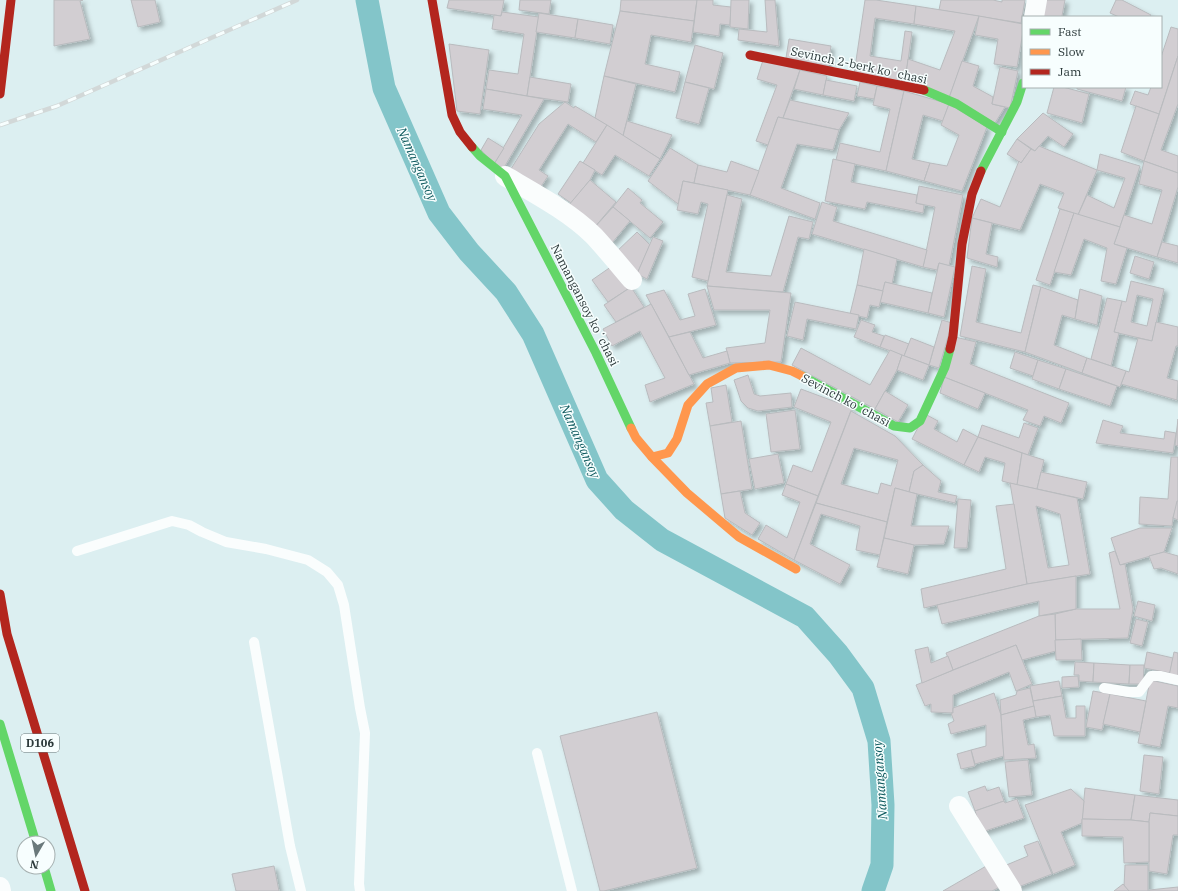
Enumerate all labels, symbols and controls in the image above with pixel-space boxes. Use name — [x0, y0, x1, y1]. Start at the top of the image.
legend — [1022, 16, 1162, 88]
text: Fast — [1058, 24, 1082, 39]
street label: Sevinch 2-berk koʻchasi — [789, 43, 929, 87]
text: Slow — [1058, 44, 1085, 59]
text: Jam — [1058, 64, 1082, 79]
water label: Namangansoy — [393, 123, 441, 205]
street label: Namangansoy koʻchasi — [548, 242, 622, 369]
street label: Sevinch koʻchasi — [799, 370, 893, 430]
water label: Namangansoy — [556, 400, 604, 482]
road number: D106 — [21, 734, 59, 752]
water label: Namangansoy — [869, 739, 891, 821]
north arrow — [16, 835, 56, 875]
text: N — [29, 857, 40, 872]

